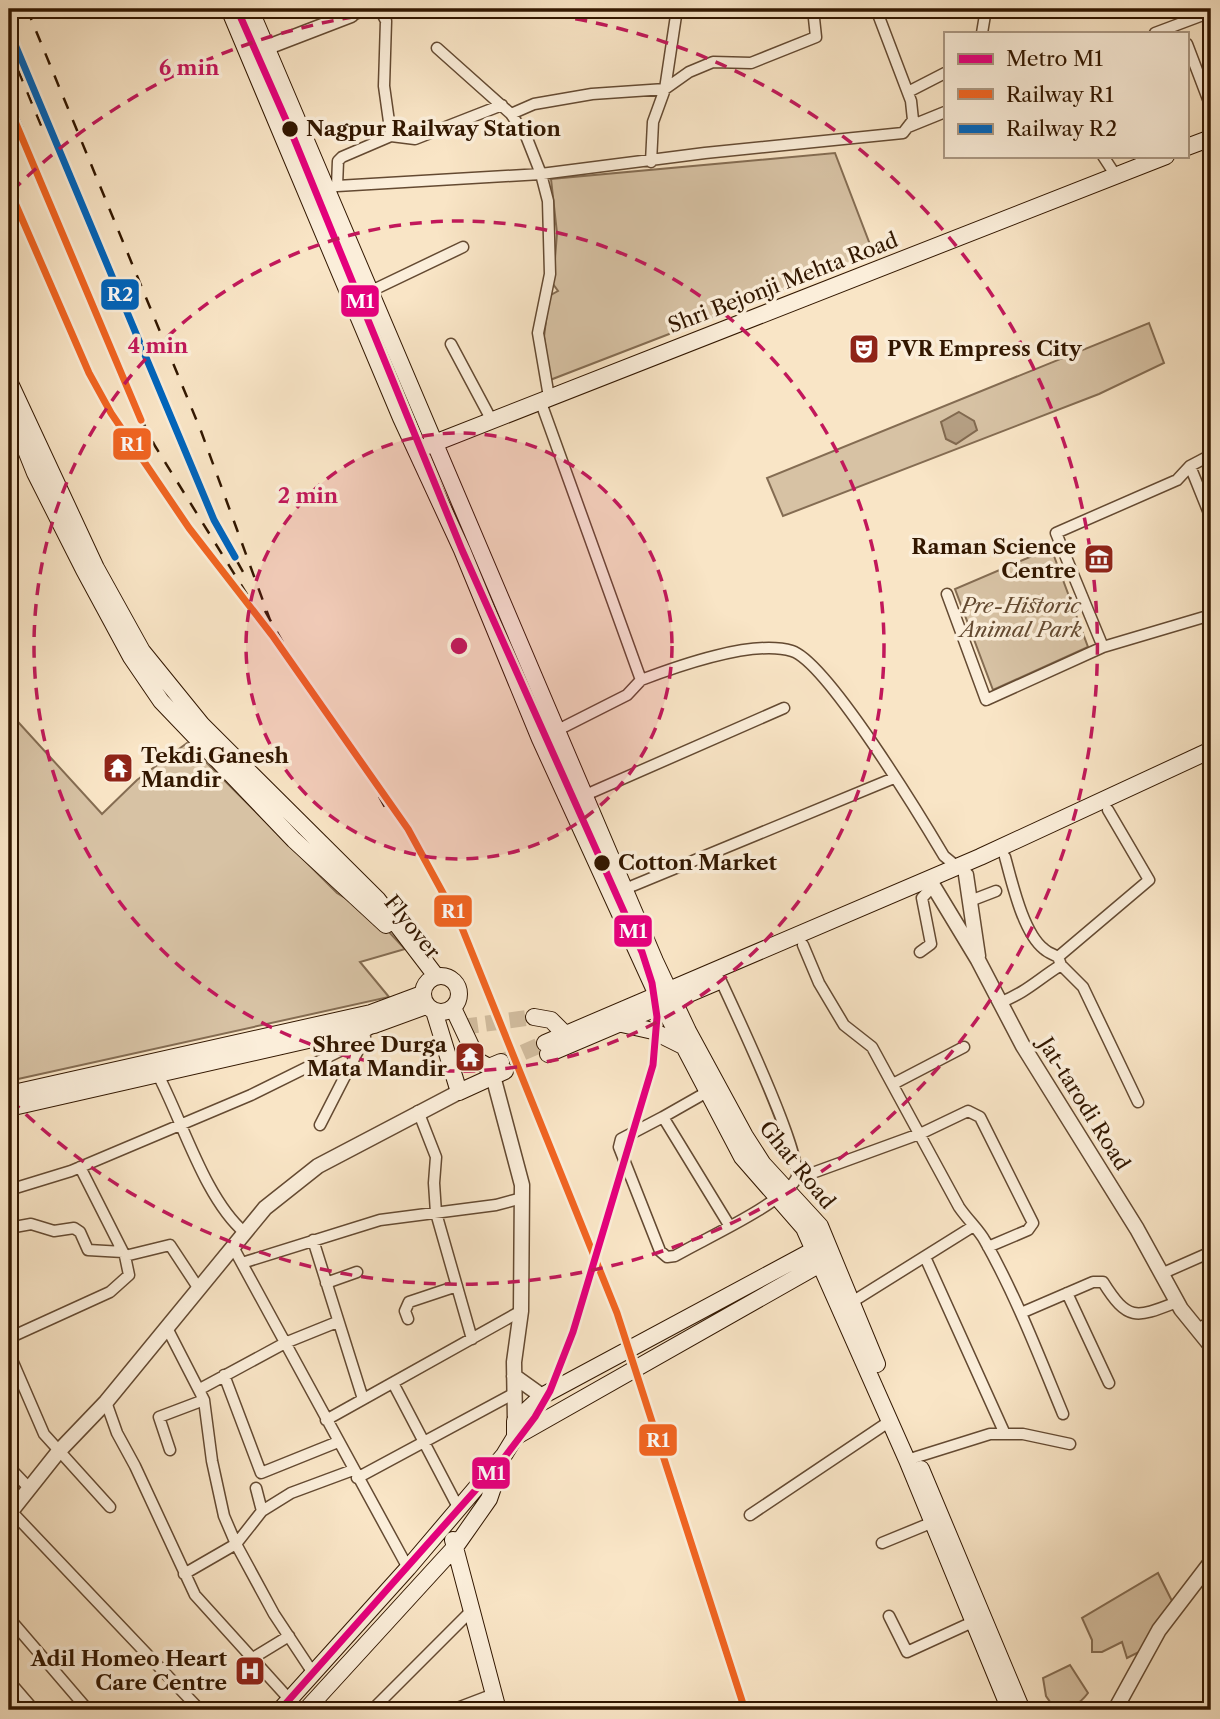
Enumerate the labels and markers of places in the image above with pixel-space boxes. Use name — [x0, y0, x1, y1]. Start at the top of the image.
place label: Nagpur Railway Station — [306, 116, 561, 141]
marker: Nagpur Railway Station — [280, 119, 300, 139]
theatre icon: PVR Empress City — [847, 332, 881, 366]
place label: PVR Empress City — [887, 336, 1083, 361]
place label: Raman Science Centre — [911, 534, 1076, 583]
museum icon: Raman Science Centre — [1082, 542, 1116, 576]
centre of rings — [447, 634, 471, 658]
place label: Tekdi Ganesh Mandir — [141, 743, 290, 792]
temple icon: Tekdi Ganesh Mandir — [101, 751, 135, 785]
place label: Cotton Market — [618, 850, 777, 875]
marker: Cotton Market — [592, 853, 612, 873]
place label: Shree Durga Mata Mandir — [307, 1032, 448, 1081]
temple icon: Shree Durga Mata Mandir — [453, 1040, 487, 1074]
place label: Adil Homeo Heart Care Centre — [30, 1646, 228, 1695]
hospital icon: Adil Homeo Heart Care Centre — [233, 1654, 267, 1688]

